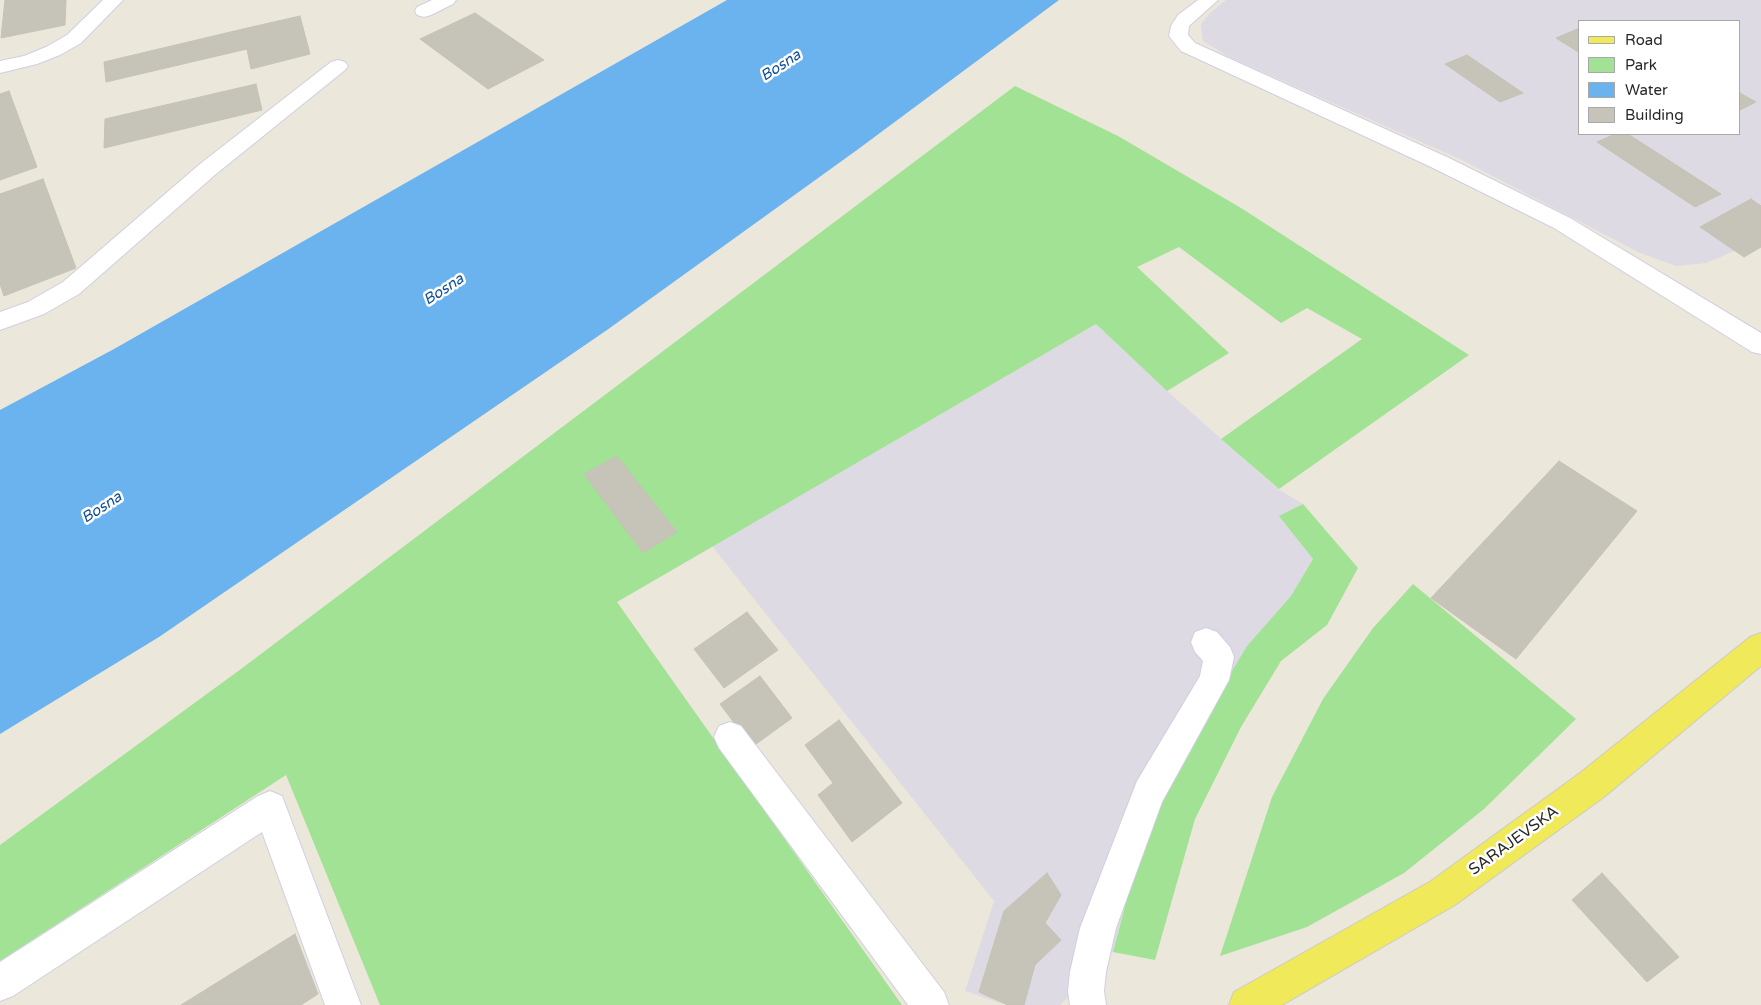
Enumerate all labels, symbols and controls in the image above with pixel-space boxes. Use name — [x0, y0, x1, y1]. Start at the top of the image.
legend — [1578, 20, 1741, 135]
text: Road — [1625, 31, 1663, 49]
water label: Bosna — [758, 46, 804, 86]
text: Park — [1625, 56, 1657, 74]
text: Water — [1625, 81, 1668, 99]
text: Building — [1625, 106, 1684, 124]
water label: Bosna — [421, 270, 467, 310]
water label: Bosna — [79, 488, 125, 528]
street label: SARAJEVSKA — [1465, 802, 1563, 880]

